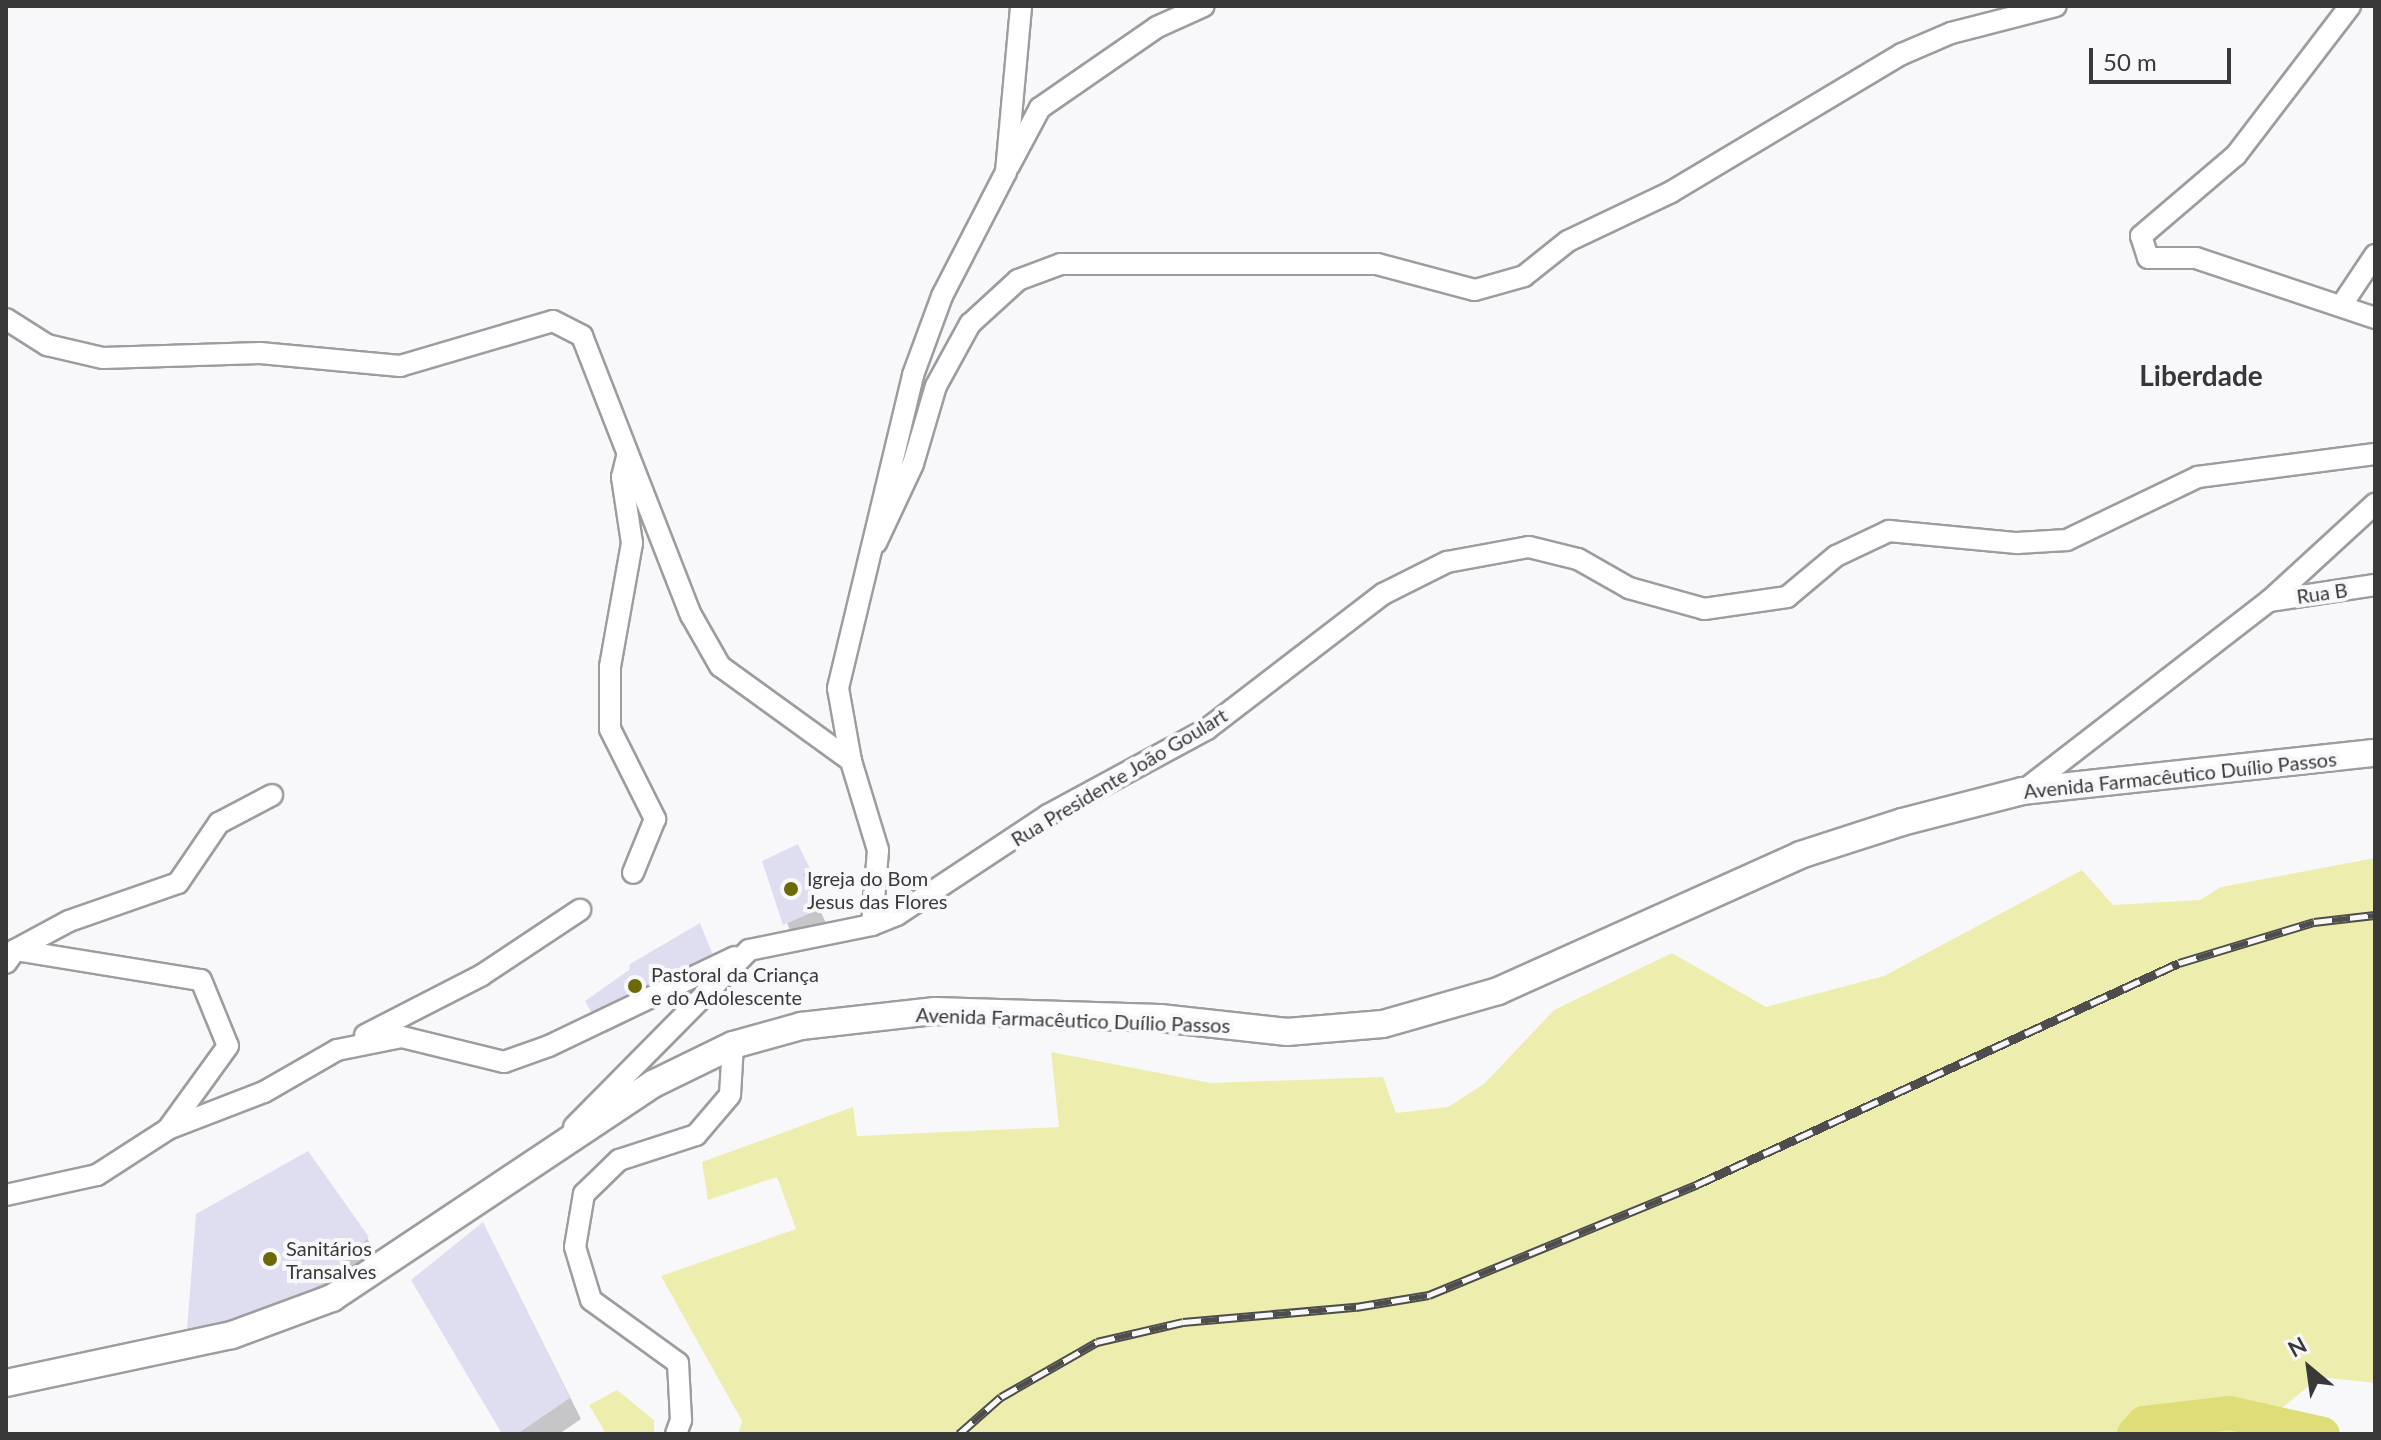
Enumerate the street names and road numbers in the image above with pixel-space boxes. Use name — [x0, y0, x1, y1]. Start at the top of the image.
street label: Rua B — [2295, 578, 2349, 608]
street label: Rua Presidente João Goulart — [1006, 703, 1232, 851]
street label: Avenida Farmacêutico Duílio Passos — [2022, 747, 2338, 803]
street label: Avenida Farmacêutico Duílio Passos — [915, 1003, 1231, 1037]

